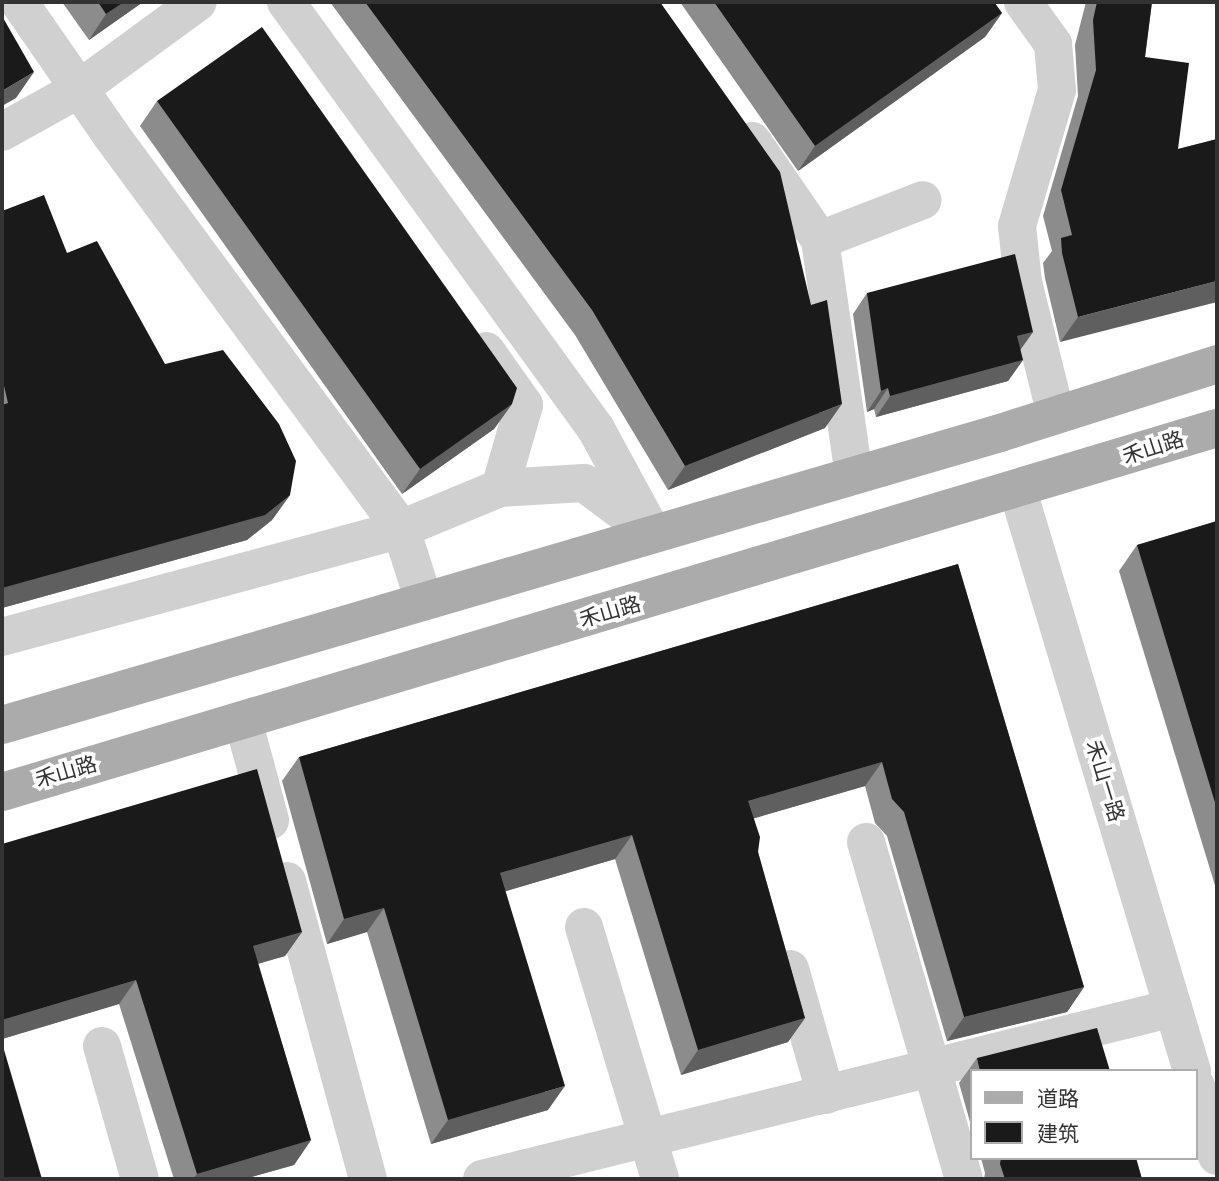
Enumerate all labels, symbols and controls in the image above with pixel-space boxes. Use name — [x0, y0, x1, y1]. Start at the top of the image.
street label: 禾山路 — [1119, 426, 1187, 470]
street label: 禾山路 — [576, 591, 644, 633]
street label: 禾山一路 — [1081, 737, 1129, 825]
street label: 禾山路 — [32, 751, 100, 793]
legend — [970, 1069, 1198, 1160]
text: 道路 — [1037, 1084, 1079, 1114]
text: 建筑 — [1037, 1119, 1079, 1149]

